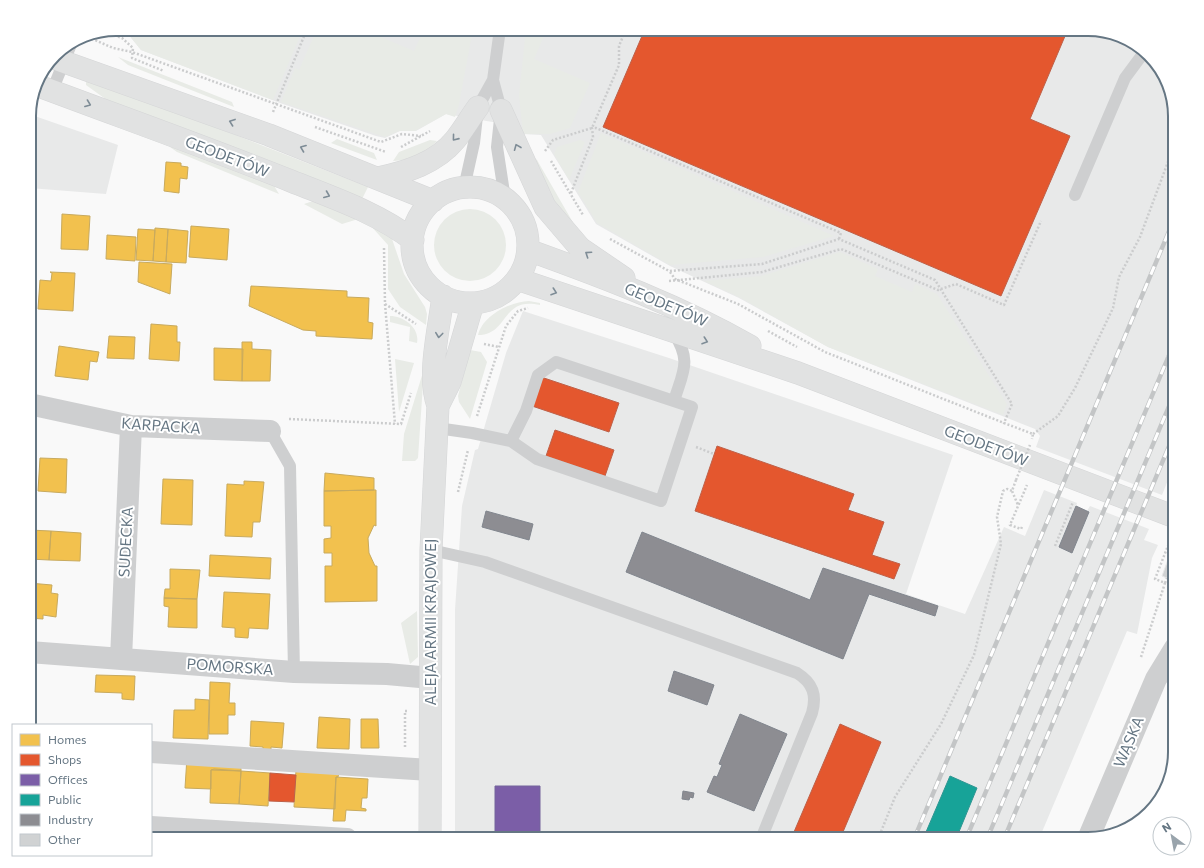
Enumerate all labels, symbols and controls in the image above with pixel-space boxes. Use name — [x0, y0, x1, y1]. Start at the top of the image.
one-way arrow — [85, 100, 92, 108]
one-way arrow — [229, 118, 236, 127]
street label: GEODETÓW — [183, 131, 272, 180]
one-way arrow — [453, 134, 460, 141]
one-way arrow — [514, 144, 522, 151]
one-way arrow — [299, 145, 306, 153]
one-way arrow — [323, 191, 330, 199]
one-way arrow — [585, 251, 592, 259]
street label: GEODETÓW — [622, 278, 711, 330]
one-way arrow — [551, 287, 558, 296]
one-way arrow — [435, 332, 444, 338]
one-way arrow — [701, 336, 708, 345]
street label: KARPACKA — [121, 413, 201, 437]
street label: GEODETÓW — [942, 420, 1031, 469]
street label: SUDECKA — [114, 506, 136, 578]
street label: ALEJA ARMII KRAJOWEJ — [421, 539, 439, 705]
street label: POMORSKA — [186, 654, 274, 678]
street label: WĄSKA — [1109, 713, 1147, 770]
legend — [12, 724, 152, 856]
text: Homes — [48, 732, 86, 746]
text: Shops — [48, 752, 82, 766]
text: Offices — [48, 772, 88, 786]
text: Public — [48, 792, 81, 806]
text: Industry — [48, 812, 93, 826]
north arrow — [1152, 816, 1192, 856]
text: N — [1159, 819, 1173, 835]
text: Other — [48, 832, 81, 846]

